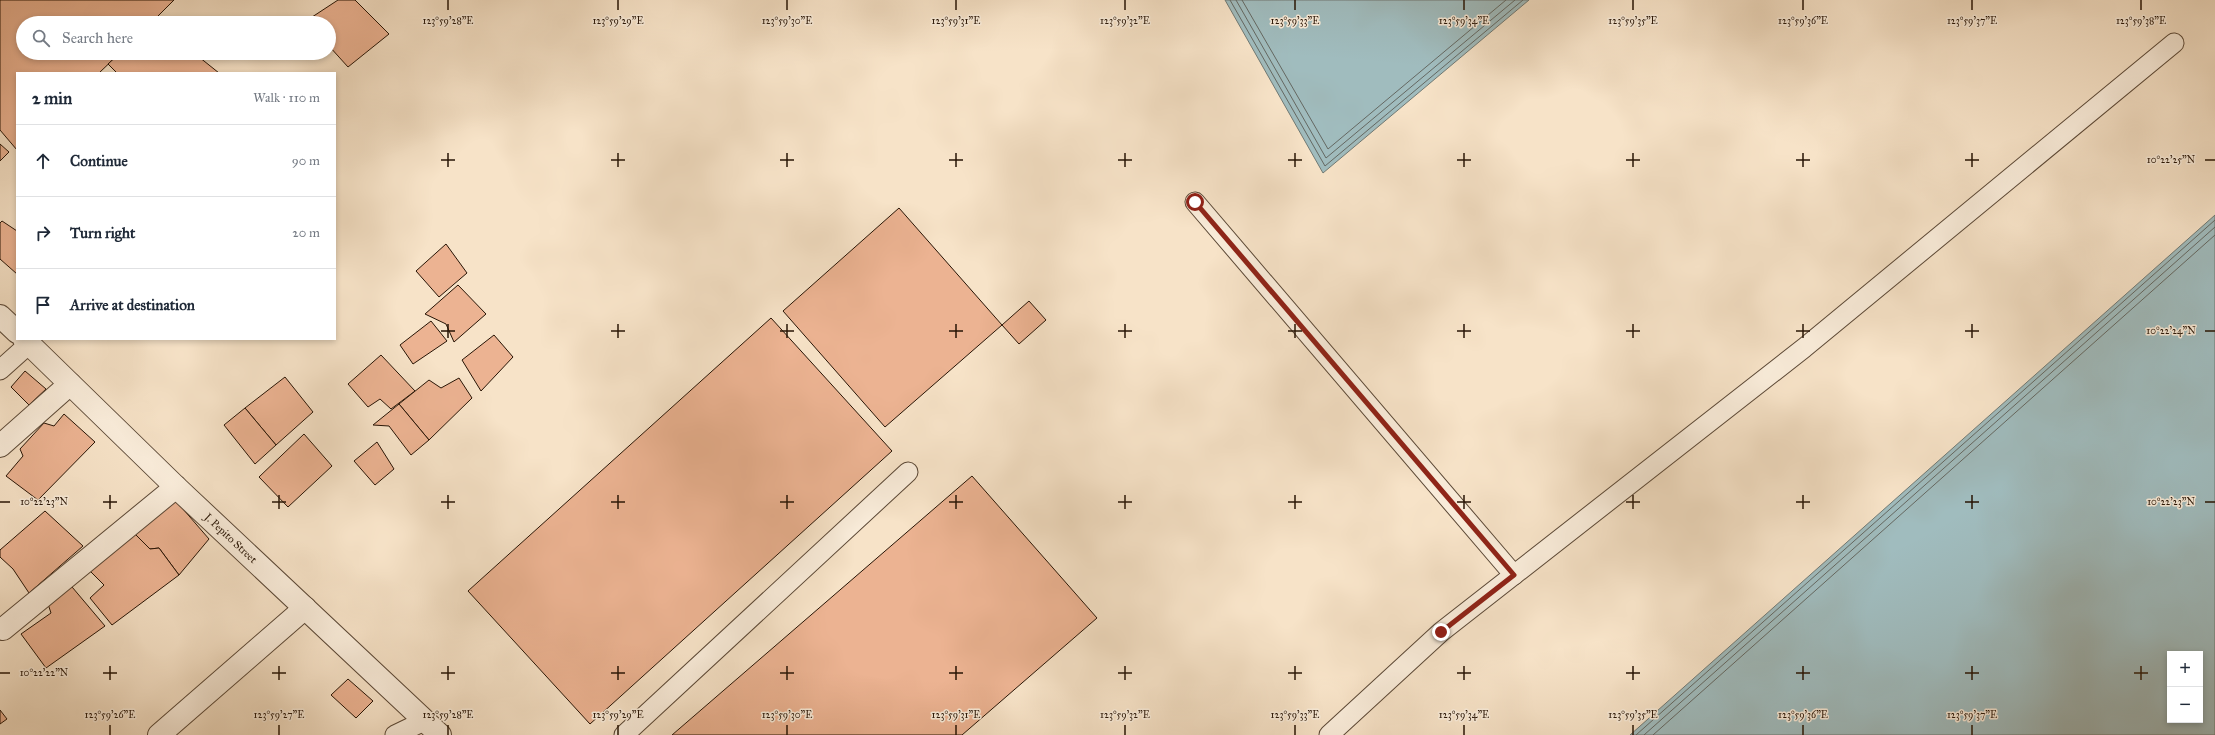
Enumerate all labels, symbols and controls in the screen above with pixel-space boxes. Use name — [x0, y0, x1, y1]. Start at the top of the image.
text: 123°59'28"E — [422, 15, 474, 27]
text: 123°59'29"E — [592, 15, 644, 27]
text: 123°59'30"E — [762, 15, 812, 27]
text: 123°59'31"E — [932, 15, 980, 27]
text: 123°59'32"E — [1100, 15, 1150, 27]
text: 123°59'33"E — [1271, 15, 1319, 27]
text: 123°59'34"E — [1439, 15, 1489, 27]
text: 123°59'35"E — [1608, 15, 1658, 27]
text: 123°59'36"E — [1778, 15, 1828, 27]
text: 123°59'37"E — [1947, 15, 1997, 27]
text: 123°59'38"E — [2116, 15, 2166, 27]
search box — [16, 16, 336, 60]
icon: search — [30, 27, 52, 49]
text: Search here — [62, 29, 133, 47]
text: 2 min — [32, 88, 72, 109]
text: Walk · 110 m — [253, 90, 320, 106]
icon: ahead — [32, 150, 54, 172]
text: Continue — [70, 152, 128, 170]
text: 90 m — [292, 153, 320, 169]
text: 10°22'25"N — [2147, 154, 2196, 166]
route start — [1186, 193, 1204, 211]
icon: right — [32, 222, 54, 244]
text: Turn right — [70, 224, 135, 242]
text: 20 m — [292, 225, 320, 241]
icon: arrive — [32, 294, 54, 316]
text: Arrive at destination — [70, 296, 195, 314]
text: 10°22'24"N — [2146, 325, 2196, 337]
text: 10°22'23"N — [20, 496, 68, 508]
text: 10°22'23"N — [2147, 496, 2195, 508]
street label: J. Pepito Street — [200, 510, 260, 567]
route end — [1432, 623, 1450, 641]
map controls — [2167, 651, 2203, 723]
button: + — [2167, 651, 2203, 687]
text: 10°22'22"N — [20, 667, 69, 679]
button: − — [2167, 687, 2203, 723]
text: 123°59'26"E — [85, 709, 135, 721]
text: 123°59'27"E — [254, 709, 304, 721]
text: 123°59'28"E — [422, 709, 474, 721]
text: 123°59'29"E — [592, 709, 644, 721]
text: 123°59'30"E — [762, 709, 812, 721]
text: 123°59'31"E — [932, 709, 980, 721]
text: 123°59'32"E — [1100, 709, 1150, 721]
text: 123°59'33"E — [1271, 709, 1319, 721]
text: 123°59'34"E — [1439, 709, 1489, 721]
text: 123°59'35"E — [1608, 709, 1658, 721]
text: 123°59'36"E — [1778, 709, 1828, 721]
text: 123°59'37"E — [1947, 709, 1997, 721]

